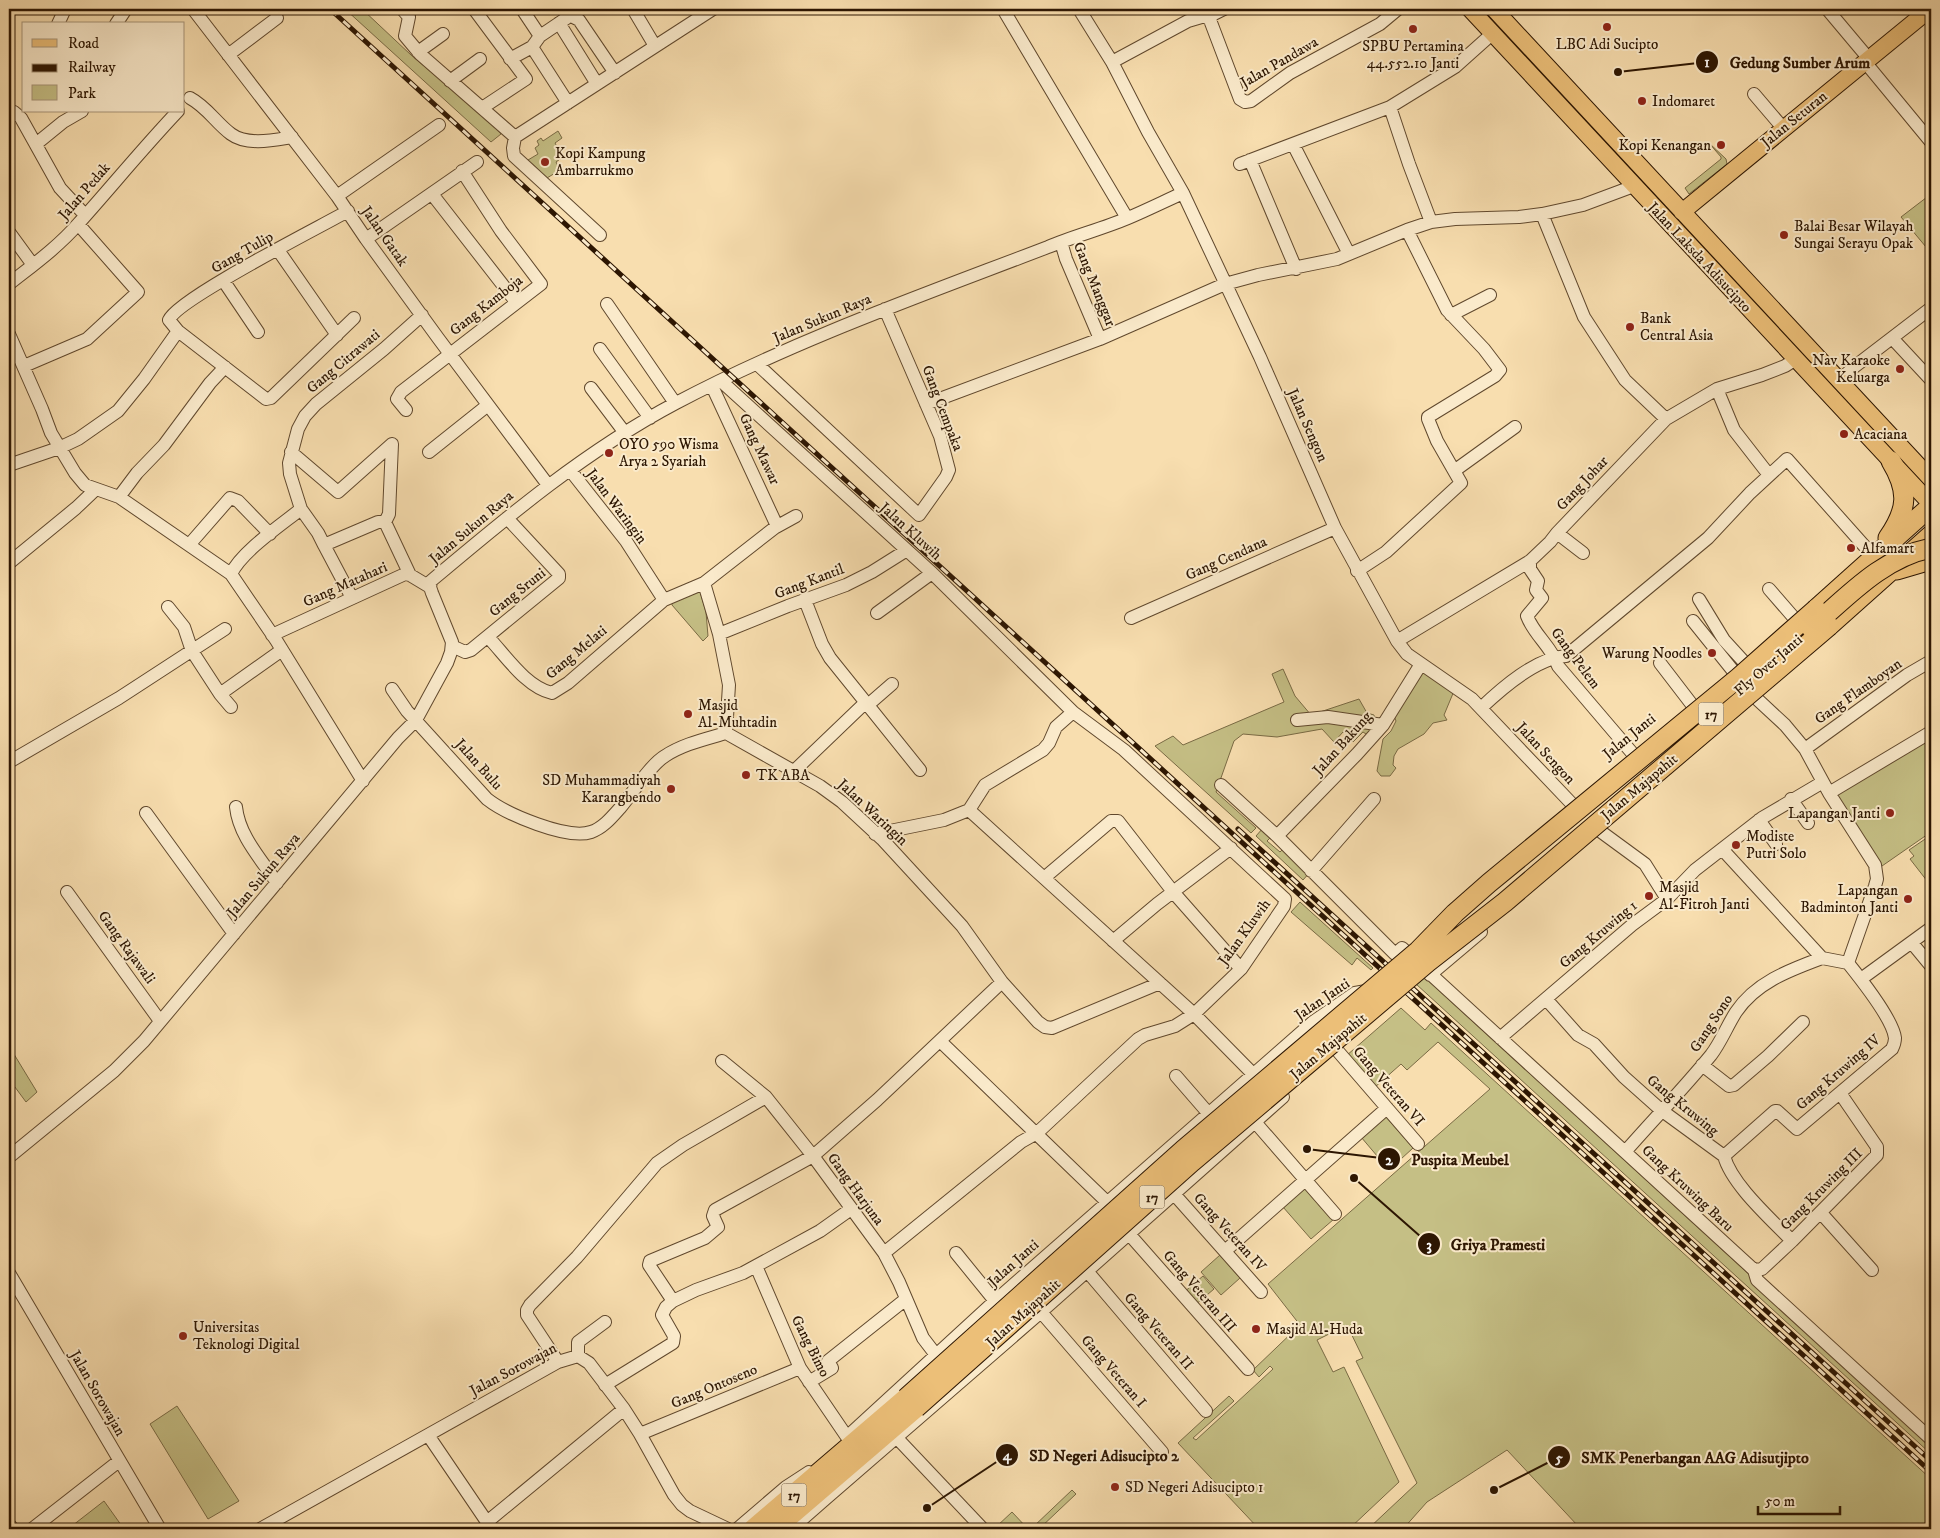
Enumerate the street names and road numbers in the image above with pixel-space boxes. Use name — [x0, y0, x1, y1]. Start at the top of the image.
street label: Jalan Pandawa — [1235, 32, 1322, 93]
street label: Jalan Seturan — [1756, 87, 1831, 153]
street label: Jalan Pedak — [53, 158, 115, 225]
street label: Jalan Laksda Adisucipto — [1642, 197, 1756, 316]
street label: Jalan Gatak — [356, 201, 413, 271]
street label: Gang Tulip — [208, 227, 277, 278]
street label: Gang Manggar — [1069, 239, 1120, 330]
street label: Gang Kamboja — [446, 271, 527, 340]
street label: Jalan Sukun Raya — [769, 289, 875, 348]
street label: Gang Citrawati — [303, 325, 384, 398]
street label: Gang Cempaka — [917, 363, 968, 454]
street label: Jalan Sengon — [1282, 384, 1332, 465]
street label: Gang Mawar — [735, 410, 785, 488]
street label: Gang Johar — [1552, 452, 1613, 515]
street label: Jalan Waringin — [581, 463, 651, 548]
street label: Jalan Sukun Raya — [424, 486, 518, 570]
street label: Jalan Kluwih — [874, 497, 946, 564]
street label: Gang Cendana — [1182, 532, 1270, 585]
street label: Gang Matahari — [300, 557, 390, 611]
street label: Gang Kantil — [772, 559, 847, 603]
street label: Gang Sruni — [485, 564, 550, 621]
street label: Gang Melati — [542, 621, 611, 684]
street label: Gang Pelem — [1546, 624, 1605, 693]
street label: Fly Over Janti — [1730, 630, 1807, 700]
street label: Gang Flamboyan — [1811, 654, 1906, 728]
road number: 17 — [1698, 702, 1724, 726]
street label: Jalan Bakung — [1307, 707, 1377, 781]
street label: Jalan Janti — [1598, 709, 1660, 765]
street label: Jalan Sengon — [1511, 717, 1579, 789]
street label: Jalan Bulu — [449, 733, 507, 794]
street label: Jalan Majapahit — [1596, 750, 1682, 826]
street label: Jalan Waringin — [832, 774, 912, 850]
street label: Jalan Sukun Raya — [221, 829, 305, 923]
street label: Jalan Kluwih — [1213, 895, 1275, 971]
street label: Gang Kruwing 1 — [1555, 896, 1641, 972]
street label: Gang Rajawali — [94, 907, 160, 988]
street label: Jalan Janti — [1289, 974, 1354, 1026]
street label: Gang Sono — [1686, 991, 1737, 1056]
street label: Jalan Majapahit — [1285, 1009, 1371, 1085]
street label: Gang Kruwing IV — [1792, 1030, 1885, 1114]
street label: Gang Veteran VI — [1349, 1042, 1429, 1130]
street label: Gang Kruwing — [1643, 1071, 1723, 1141]
street label: Gang Kruwing Baru — [1638, 1141, 1738, 1236]
street label: Gang Kruwing III — [1776, 1144, 1867, 1235]
street label: Gang Harjuna — [823, 1149, 889, 1230]
road number: 17 — [1140, 1186, 1164, 1208]
street label: Gang Veteran IV — [1189, 1189, 1270, 1276]
street label: Jalan Janti — [982, 1235, 1043, 1293]
street label: Gang Veteran III — [1160, 1246, 1240, 1336]
street label: Jalan Majapahit — [980, 1275, 1065, 1353]
street label: Gang Veteran II — [1121, 1289, 1197, 1373]
street label: Gang Bimo — [787, 1312, 834, 1380]
street label: Gang Veteran I — [1077, 1331, 1150, 1412]
street label: Jalan Sorowajan — [465, 1339, 560, 1401]
street label: Jalan Sorowajan — [64, 1345, 130, 1440]
street label: Gang Ontoseno — [668, 1360, 760, 1413]
road number: 17 — [782, 1484, 806, 1506]

